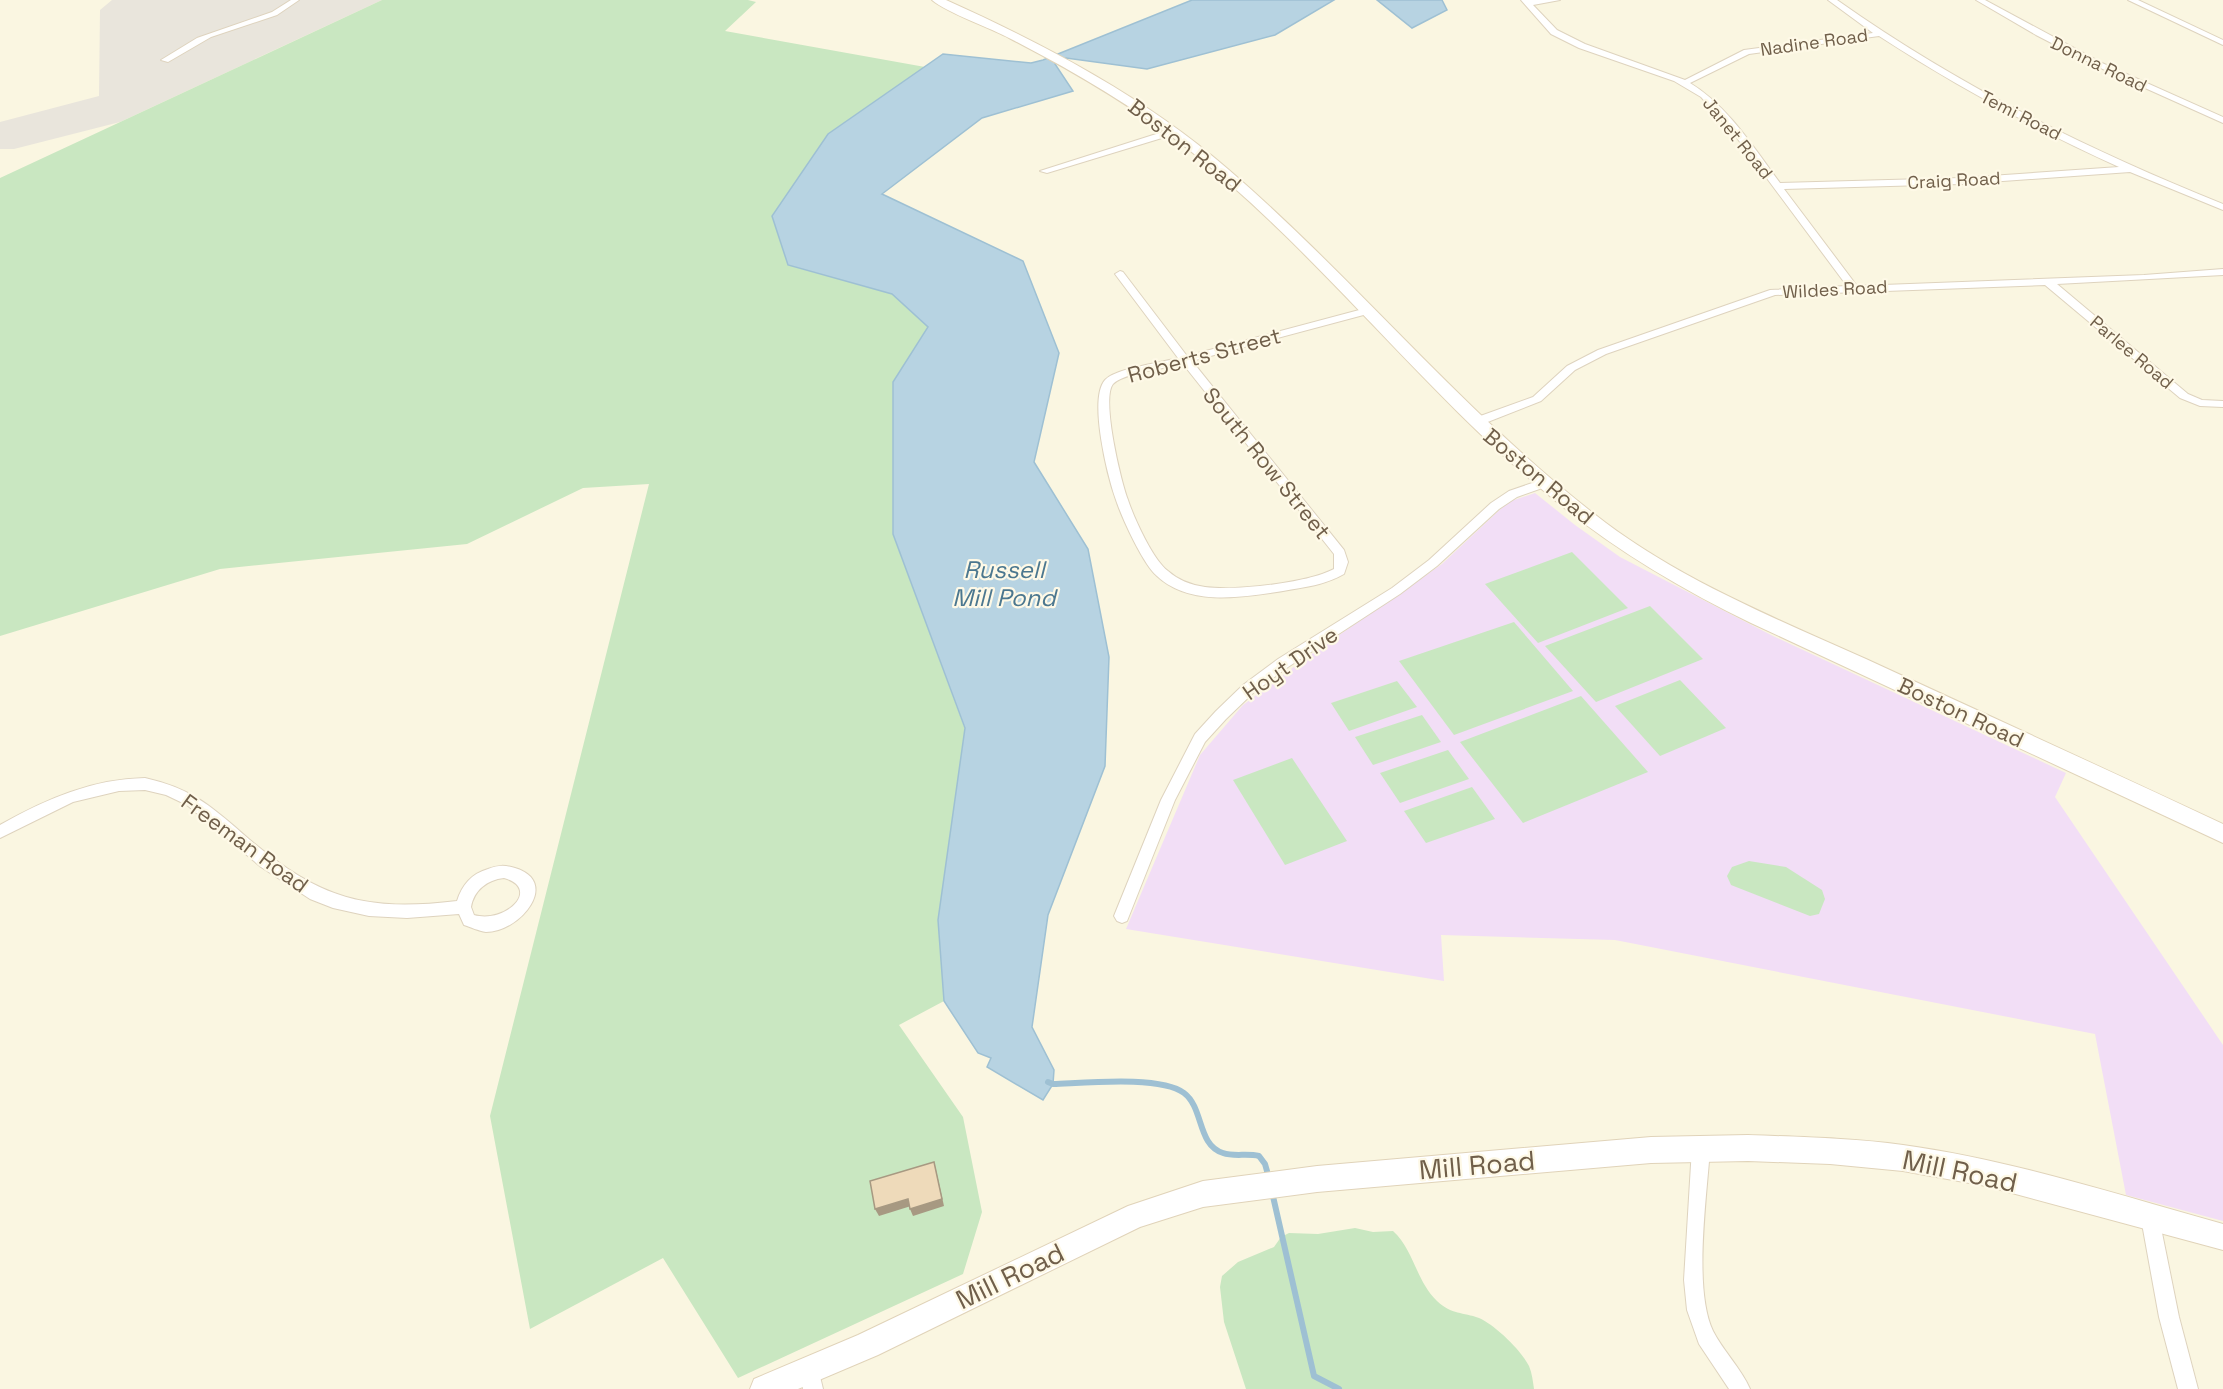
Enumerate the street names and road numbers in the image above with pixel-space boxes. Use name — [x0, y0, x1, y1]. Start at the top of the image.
street label: Nadine Road — [1759, 23, 1869, 61]
street label: Donna Road — [2047, 31, 2151, 97]
street label: Temi Road — [1977, 85, 2065, 145]
street label: Boston Road — [1123, 92, 1247, 198]
street label: Janet Road — [1698, 92, 1778, 184]
street label: Craig Road — [1907, 166, 2001, 194]
street label: Wildes Road — [1782, 275, 1888, 303]
street label: Parlee Road — [2085, 310, 2179, 394]
street label: Roberts Street — [1124, 321, 1284, 389]
street label: South Row Street — [1197, 381, 1337, 545]
street label: Boston Road — [1478, 422, 1600, 530]
street label: Hoyt Drive — [1237, 620, 1343, 706]
street label: Boston Road — [1893, 671, 2029, 753]
street label: Freeman Road — [176, 787, 314, 899]
street label: Mill Road — [1417, 1142, 1537, 1188]
street label: Mill Road — [1899, 1142, 2021, 1200]
street label: Mill Road — [950, 1235, 1070, 1317]

